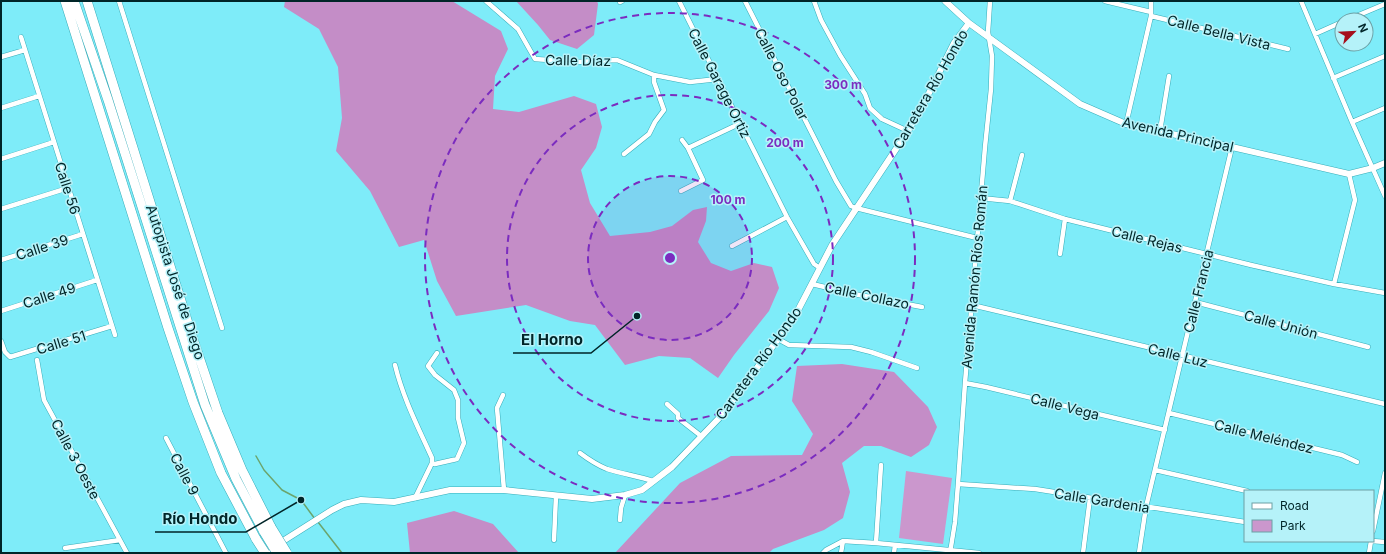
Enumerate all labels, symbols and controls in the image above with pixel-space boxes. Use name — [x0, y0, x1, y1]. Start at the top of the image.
street label: Calle Bella Vista — [1166, 11, 1272, 53]
north arrow — [1334, 12, 1374, 52]
text: N — [1355, 21, 1371, 35]
street label: Calle Garage Ortiz — [685, 25, 755, 141]
street label: Calle Oso Polar — [751, 25, 813, 123]
street label: Carretera Río Hondo — [889, 26, 971, 152]
street label: Calle Díaz — [545, 51, 611, 69]
text: 300 m — [824, 77, 862, 92]
street label: Avenida Principal — [1121, 113, 1235, 155]
text: 200 m — [766, 135, 804, 150]
street label: Calle 56 — [52, 160, 84, 216]
street label: Avenida Ramón Ríos Román — [958, 185, 990, 369]
text: 100 m — [710, 192, 746, 207]
street label: Autopista José de Diego — [143, 202, 209, 362]
street label: Calle Rejas — [1110, 222, 1184, 256]
street label: Calle 39 — [14, 231, 70, 263]
street label: Calle Francia — [1179, 247, 1217, 335]
centre of rings — [663, 251, 677, 265]
street label: Calle 49 — [20, 278, 78, 312]
street label: Calle Collazo — [823, 278, 911, 312]
street label: Carretera Río Hondo — [711, 303, 805, 423]
street label: Calle Unión — [1242, 306, 1320, 342]
street label: Calle 51 — [34, 326, 88, 358]
callout: El Horno — [513, 326, 591, 353]
text: El Horno — [521, 330, 583, 349]
street label: Calle Luz — [1146, 339, 1210, 371]
street label: Calle Vega — [1029, 389, 1101, 423]
street label: Calle Meléndez — [1213, 415, 1315, 457]
street label: Calle 3 Oeste — [48, 416, 104, 502]
street label: Calle 9 — [167, 450, 203, 498]
street label: Calle Gardenia — [1053, 484, 1151, 516]
legend — [1244, 490, 1374, 542]
text: Road — [1280, 498, 1309, 513]
callout: Río Hondo — [155, 505, 246, 532]
text: Río Hondo — [162, 509, 238, 528]
text: Park — [1280, 518, 1306, 533]

